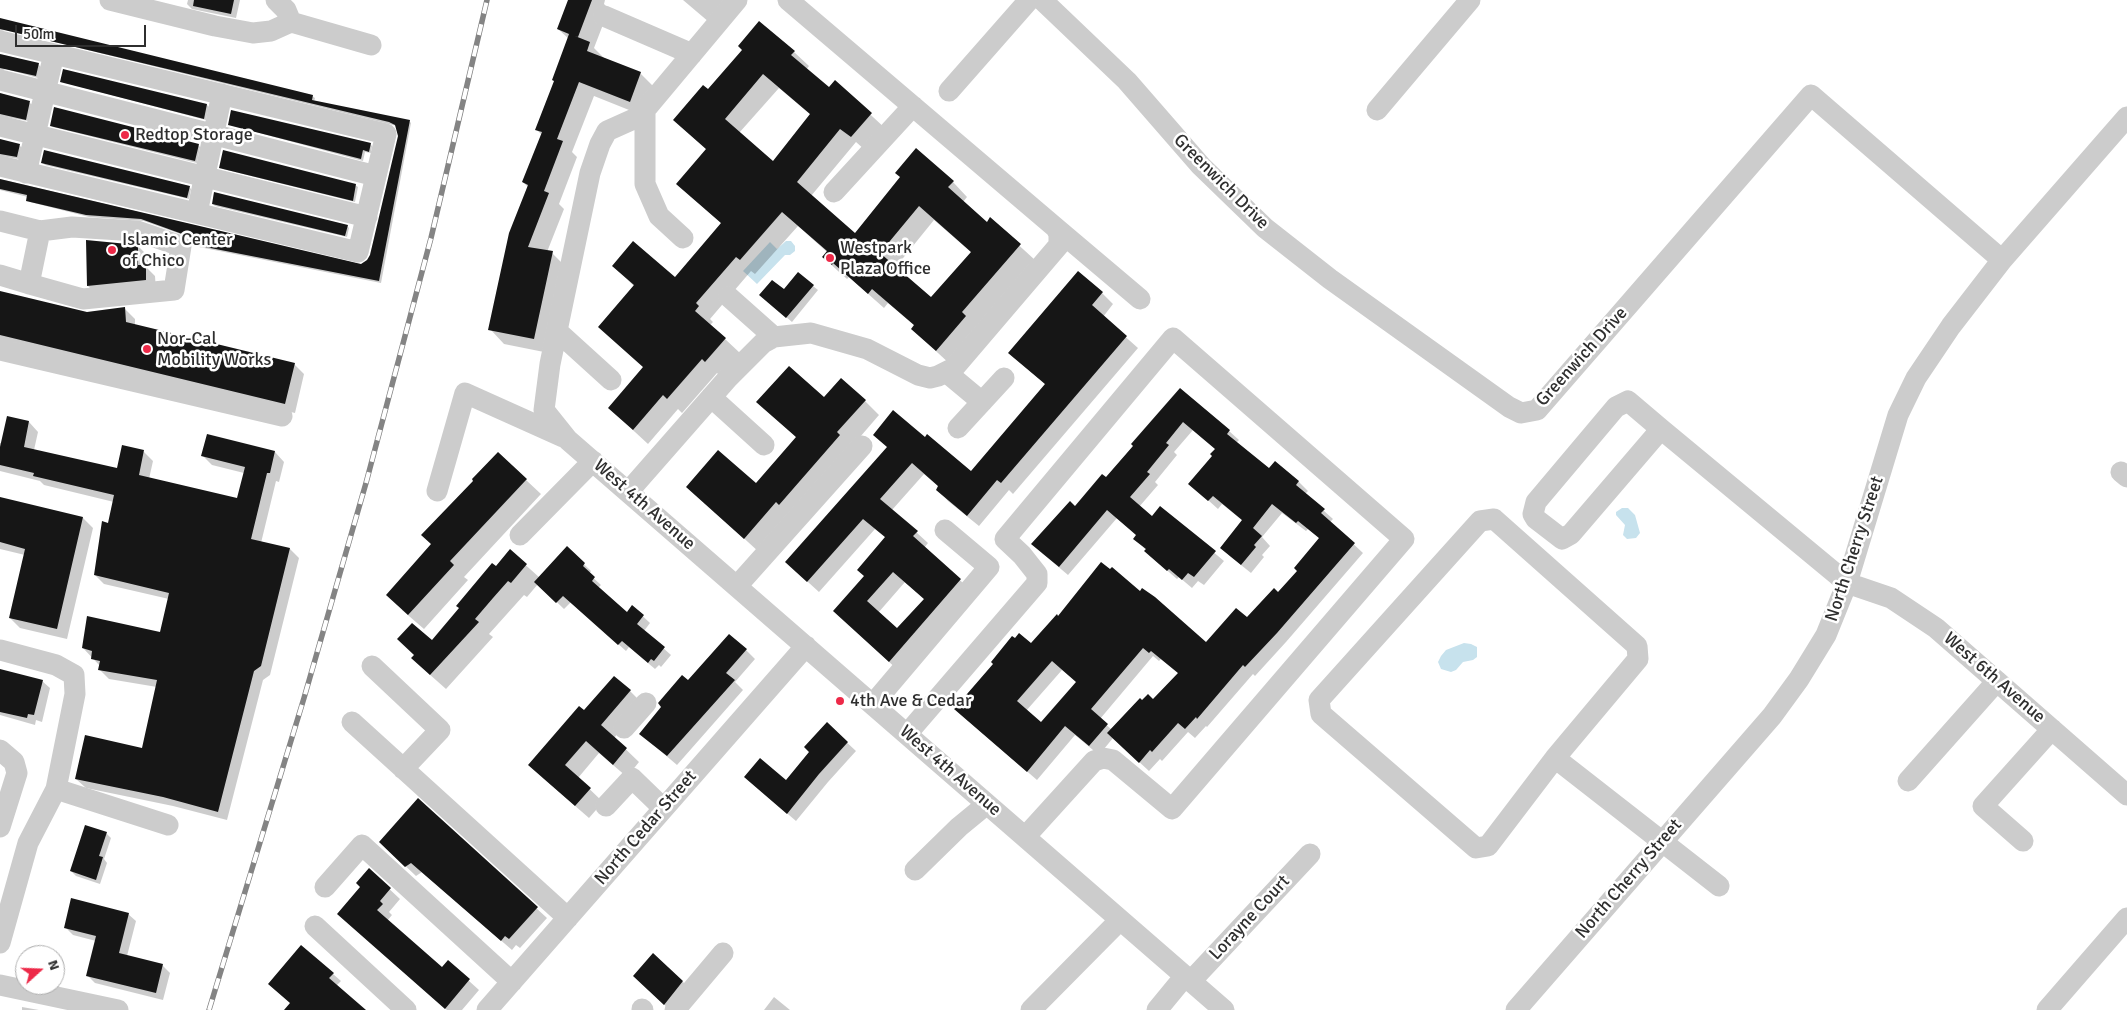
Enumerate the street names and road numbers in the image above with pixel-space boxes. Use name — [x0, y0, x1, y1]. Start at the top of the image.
street label: Greenwich Drive — [1169, 130, 1273, 234]
street label: Greenwich Drive — [1532, 303, 1632, 411]
street label: West 4th Avenue — [589, 455, 699, 555]
street label: North Cherry Street — [1821, 474, 1889, 624]
street label: West 6th Avenue — [1939, 628, 2049, 728]
street label: West 4th Avenue — [895, 721, 1005, 821]
street label: North Cedar Street — [590, 766, 702, 890]
street label: North Cherry Street — [1571, 815, 1687, 943]
street label: Lorayne Court — [1205, 871, 1295, 965]

